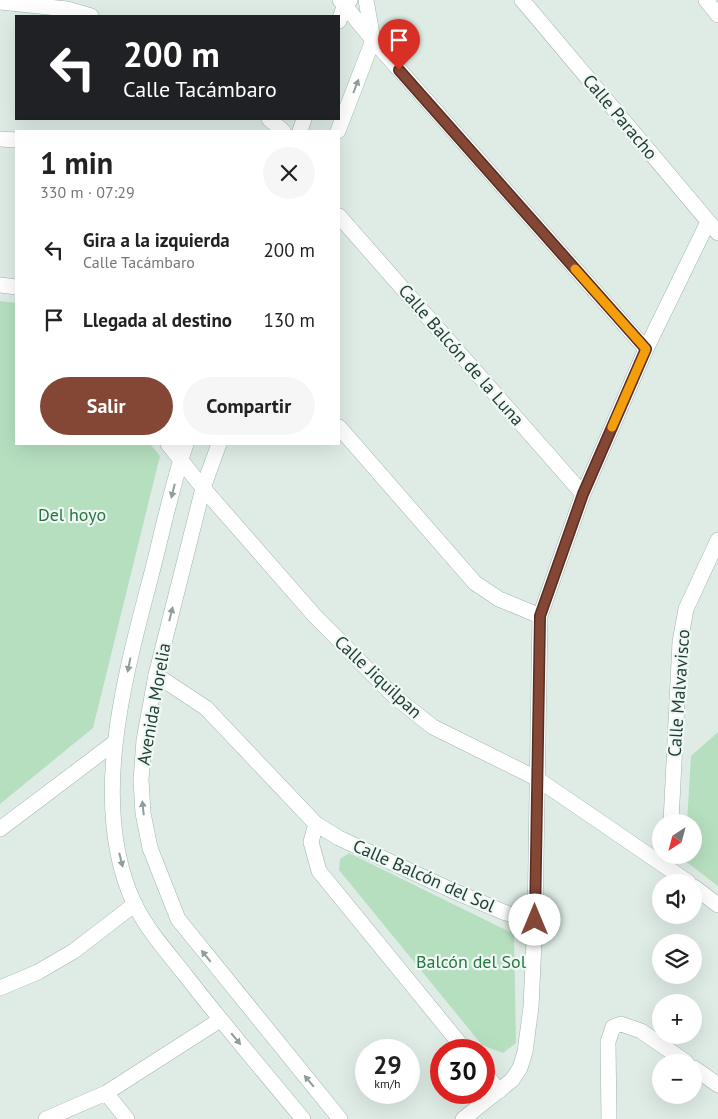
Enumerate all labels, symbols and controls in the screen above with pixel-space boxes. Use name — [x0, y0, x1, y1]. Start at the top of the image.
pin — [378, 19, 420, 70]
icon: arrive — [385, 26, 413, 54]
text: 200 m — [123, 31, 220, 77]
icon: left — [40, 35, 105, 100]
street label: Calle Paracho — [578, 69, 663, 164]
text: Calle Tacámbaro — [123, 75, 277, 103]
one-way arrow — [352, 78, 360, 93]
text: 1 min — [40, 143, 113, 182]
button: close — [263, 147, 315, 199]
text: 330 m · 07:29 — [40, 182, 135, 202]
text: Gira a la izquierda — [83, 228, 230, 252]
icon: left — [40, 236, 68, 264]
text: 200 m — [263, 238, 315, 262]
text: Calle Tacámbaro — [83, 252, 195, 272]
street label: Calle Balcón de la Luna — [394, 279, 529, 430]
icon: arrive — [40, 306, 68, 334]
text: Llegada al destino — [83, 308, 232, 332]
text: 130 m — [263, 308, 315, 332]
button: Salir — [40, 377, 173, 435]
button: Compartir — [183, 377, 315, 435]
one-way arrow — [169, 483, 177, 498]
park label: Del hoyo — [38, 503, 106, 526]
one-way arrow — [168, 607, 176, 622]
street label: Calle Malvavisco — [663, 628, 694, 758]
street label: Calle Jiquilpan — [330, 630, 427, 723]
street label: Avenida Morelia — [131, 641, 176, 767]
one-way arrow — [125, 657, 133, 673]
one-way arrow — [139, 800, 147, 816]
north arrow — [652, 814, 702, 864]
map controls — [652, 814, 702, 1104]
street label: Calle Balcón del Sol — [349, 834, 500, 918]
one-way arrow — [117, 853, 125, 868]
button: sound — [652, 874, 702, 924]
position arrow — [508, 893, 560, 945]
button: layers — [652, 934, 702, 984]
one-way arrow — [200, 949, 211, 962]
park label: Balcón del Sol — [416, 950, 527, 973]
button: + — [652, 994, 702, 1044]
one-way arrow — [231, 1033, 242, 1046]
speed limit sign: 30 — [430, 1039, 495, 1104]
text: 29 — [373, 1049, 402, 1081]
button: − — [652, 1054, 702, 1104]
one-way arrow — [303, 1075, 314, 1088]
text: km/h — [374, 1076, 401, 1091]

